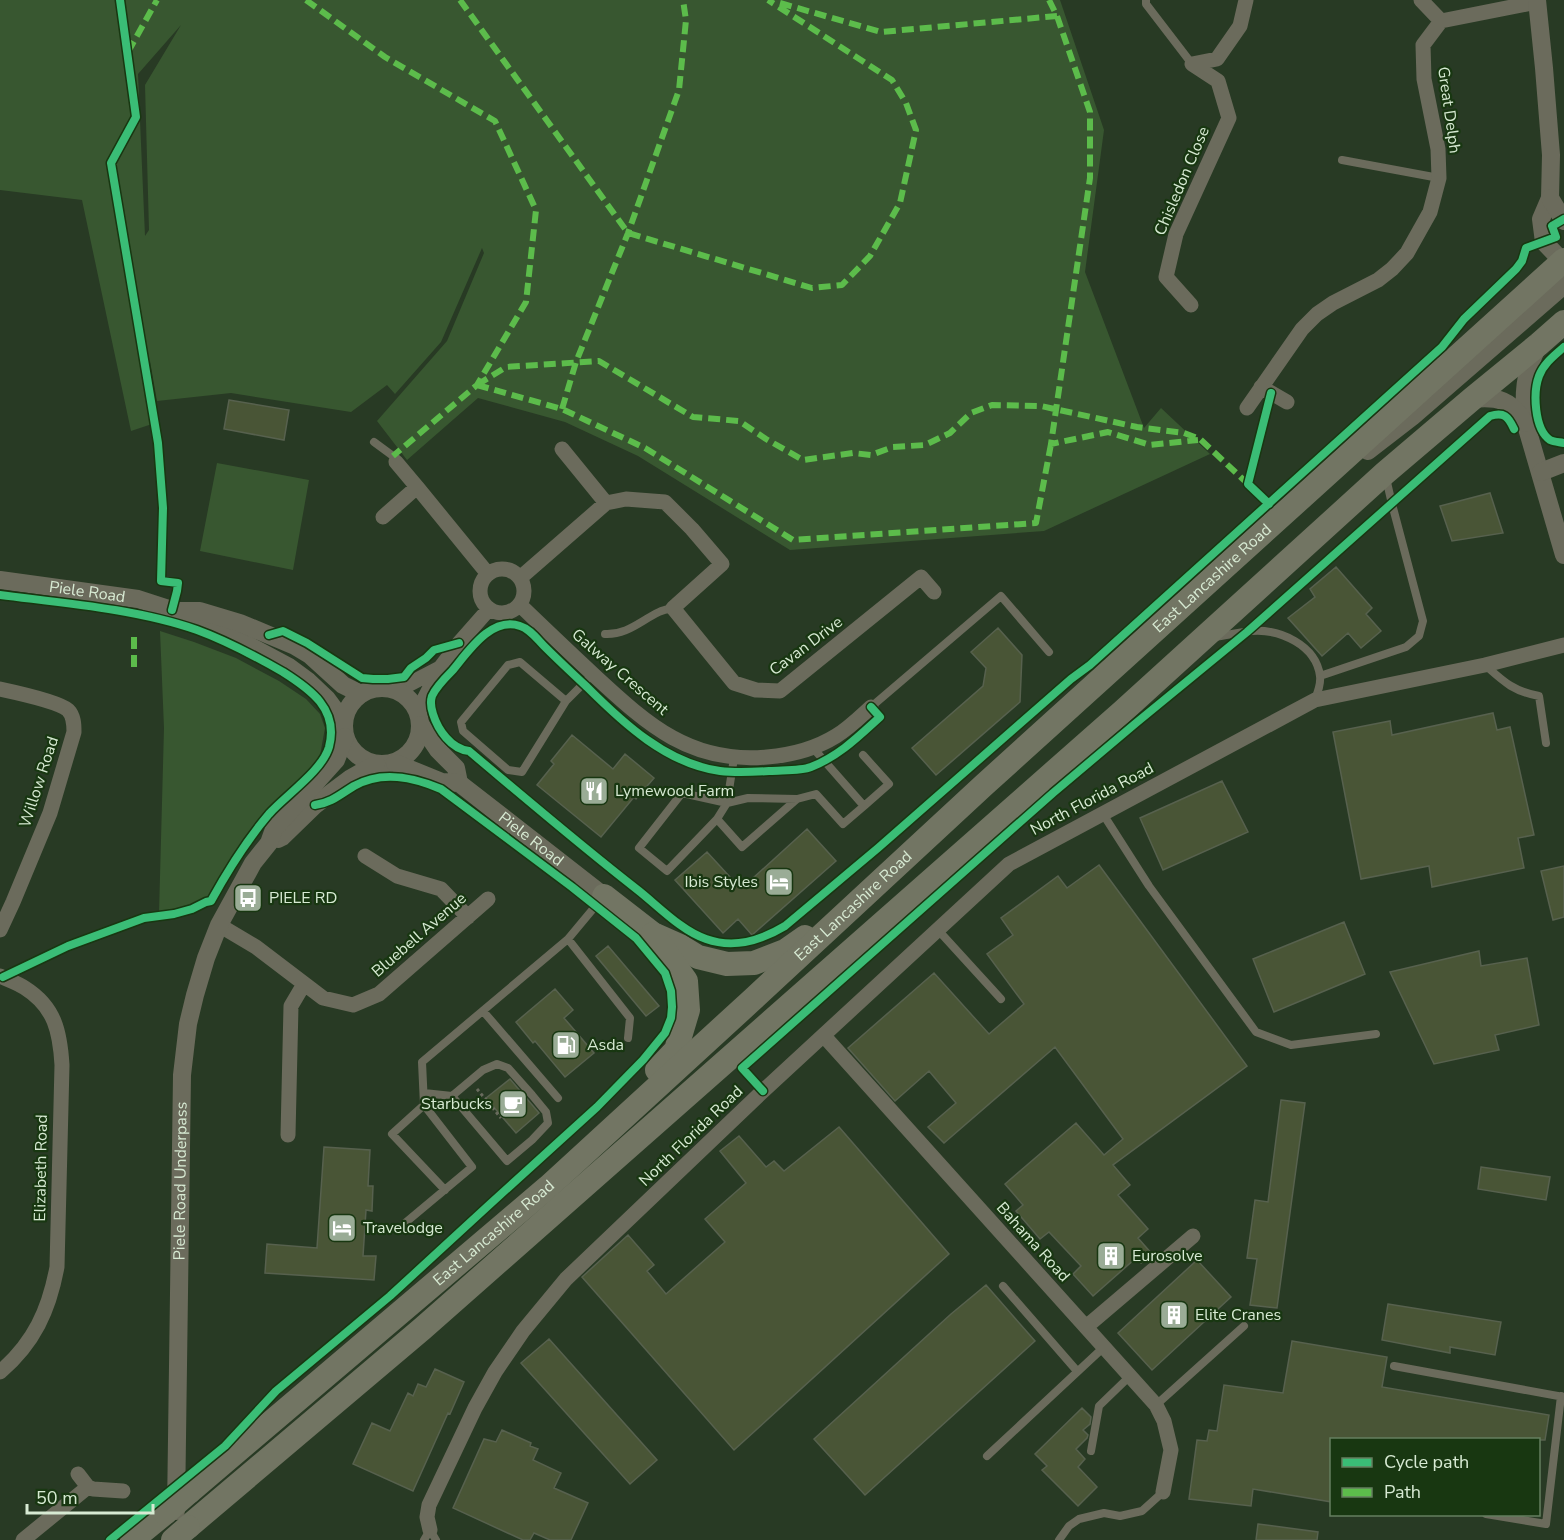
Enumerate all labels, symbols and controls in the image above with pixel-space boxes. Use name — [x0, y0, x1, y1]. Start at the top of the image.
street label: Great Delph — [1432, 65, 1466, 155]
street label: Chisledon Close — [1149, 123, 1215, 239]
street label: East Lancashire Road — [1148, 519, 1276, 638]
street label: Piele Road — [48, 576, 127, 608]
street label: Cavan Drive — [765, 611, 847, 681]
street label: Galway Crescent — [567, 624, 673, 720]
street label: Willow Road — [14, 734, 64, 830]
street label: North Florida Road — [1027, 757, 1157, 841]
restaurant icon: Lymewood Farm — [578, 775, 610, 807]
place label: Lymewood Farm — [615, 780, 734, 802]
street label: Piele Road — [494, 807, 568, 871]
street label: East Lancashire Road — [790, 846, 917, 966]
hotel icon: Ibis Styles — [763, 866, 795, 898]
place label: Ibis Styles — [684, 871, 758, 893]
bus stop icon: PIELE RD — [232, 882, 264, 914]
place label: PIELE RD — [269, 887, 337, 909]
street label: Bluebell Avenue — [367, 888, 471, 982]
fuel station icon: Asda — [550, 1029, 582, 1061]
place label: Asda — [587, 1034, 624, 1056]
street label: North Florida Road — [634, 1081, 748, 1191]
cafe icon: Starbucks — [497, 1088, 529, 1120]
place label: Starbucks — [421, 1093, 492, 1115]
street label: Piele Road Underpass — [168, 1102, 193, 1260]
street label: Elizabeth Road — [29, 1114, 53, 1222]
street label: East Lancashire Road — [428, 1175, 560, 1291]
street label: Bahama Road — [991, 1197, 1075, 1287]
hotel icon: Travelodge — [326, 1212, 358, 1244]
place label: Travelodge — [363, 1217, 443, 1239]
building icon: Eurosolve — [1095, 1240, 1127, 1272]
place label: Eurosolve — [1132, 1245, 1203, 1267]
building icon: Elite Cranes — [1158, 1299, 1190, 1331]
place label: Elite Cranes — [1195, 1304, 1281, 1326]
legend — [1330, 1438, 1540, 1516]
text: Cycle path — [1384, 1450, 1469, 1474]
scale bar — [27, 1477, 153, 1515]
text: Path — [1384, 1480, 1421, 1504]
text: 50 m — [36, 1486, 78, 1510]

